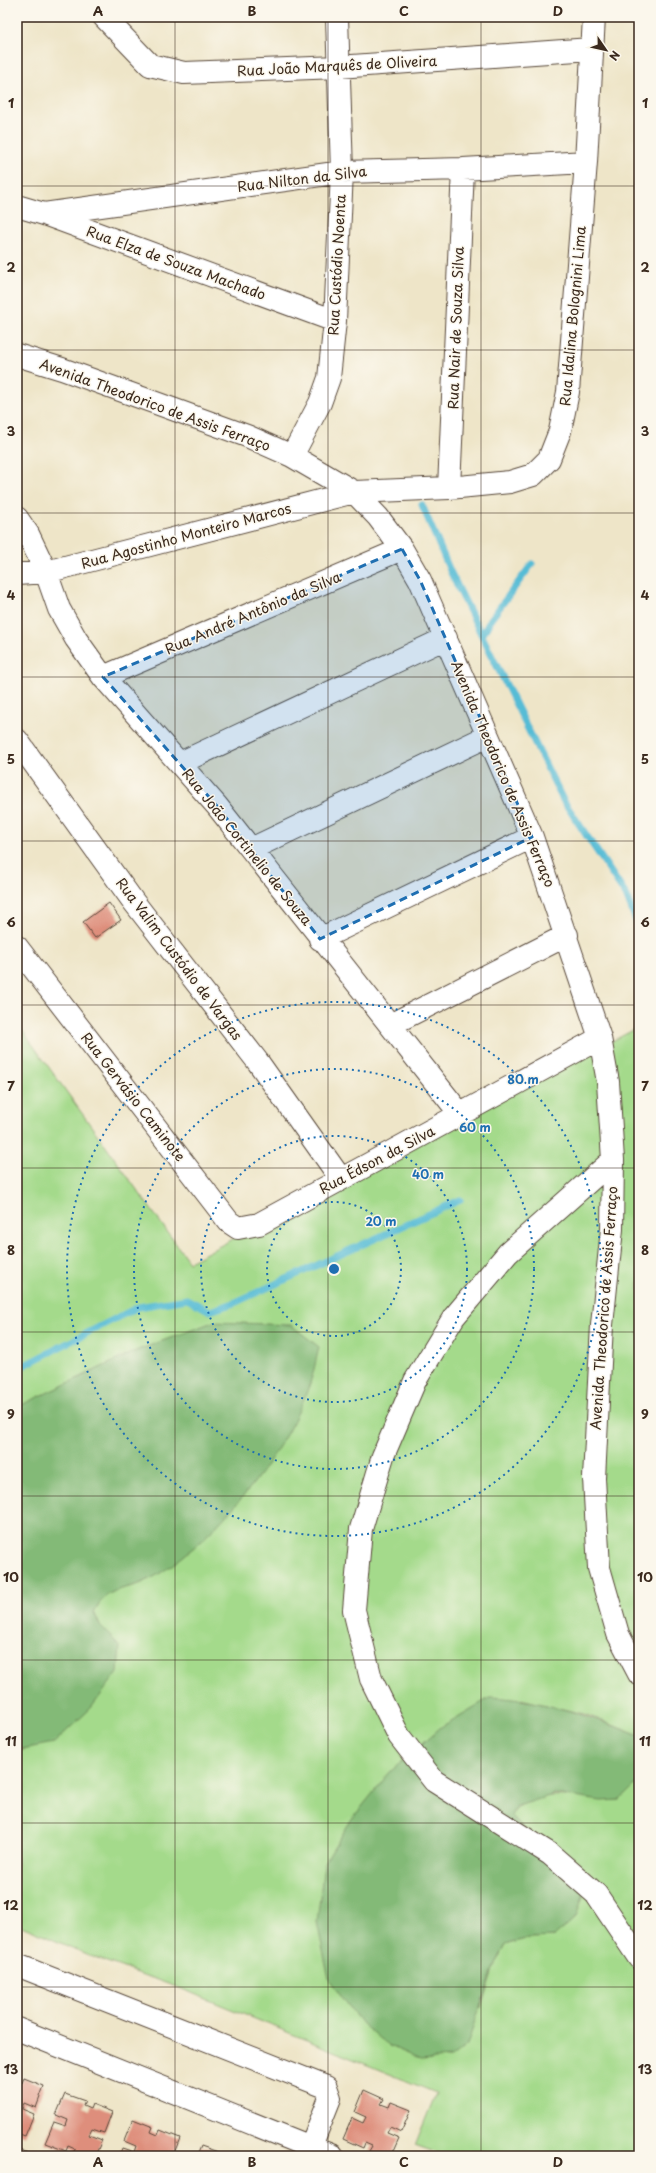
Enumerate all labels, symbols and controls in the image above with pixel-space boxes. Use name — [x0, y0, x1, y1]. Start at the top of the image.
text: A — [93, 1, 103, 20]
text: B — [248, 1, 257, 20]
text: C — [399, 1, 409, 20]
text: D — [553, 1, 563, 20]
north arrow — [586, 30, 626, 70]
text: N — [605, 48, 624, 64]
street label: Rua João Marquês de Oliveira — [236, 50, 438, 81]
text: 1 — [8, 93, 14, 112]
text: 1 — [642, 93, 648, 112]
street label: Rua Nilton da Silva — [236, 160, 368, 197]
street label: Rua Custódio Noenta — [322, 194, 351, 336]
street label: Rua Elza de Souza Machado — [84, 220, 269, 305]
street label: Rua Idalina Bolognini Lima — [554, 225, 591, 407]
street label: Rua Nair de Souza Silva — [442, 246, 469, 410]
text: 2 — [6, 257, 16, 276]
text: 2 — [640, 257, 650, 276]
street label: Avenida Theodorico de Assis Ferraço — [37, 353, 274, 456]
text: 3 — [7, 421, 16, 440]
text: 3 — [641, 421, 650, 440]
street label: Rua Agostinho Monteiro Marcos — [78, 497, 293, 574]
street label: Rua André Antônio da Silva — [161, 566, 345, 659]
text: 4 — [7, 585, 16, 604]
text: 4 — [641, 585, 650, 604]
street label: Avenida Theodorico de Assis Ferraço — [446, 657, 561, 891]
text: 5 — [7, 749, 15, 768]
text: 5 — [641, 749, 649, 768]
street label: Rua João Cortinelio de Souza — [177, 764, 318, 930]
street label: Rua Valim Custódio de Vargas — [111, 873, 248, 1044]
text: 6 — [6, 912, 16, 931]
text: 6 — [640, 912, 650, 931]
street label: Rua Gervásio Caminote — [76, 1028, 191, 1166]
text: 80 m — [507, 1070, 539, 1088]
text: 7 — [7, 1076, 15, 1095]
text: 7 — [641, 1076, 649, 1095]
text: 60 m — [459, 1118, 491, 1136]
street label: Rua Édson da Silva — [315, 1120, 439, 1199]
text: 40 m — [412, 1165, 444, 1183]
street label: Avenida Theodorico de Assis Ferraço — [585, 1185, 623, 1431]
text: 20 m — [365, 1212, 397, 1230]
text: 8 — [7, 1240, 15, 1259]
text: 8 — [641, 1240, 649, 1259]
centre of rings — [327, 1262, 341, 1276]
text: 9 — [7, 1404, 15, 1423]
text: 9 — [641, 1404, 649, 1423]
text: 10 — [3, 1567, 19, 1586]
text: 10 — [637, 1567, 653, 1586]
text: 11 — [5, 1731, 17, 1750]
text: 11 — [639, 1731, 651, 1750]
text: 12 — [3, 1895, 19, 1914]
text: 12 — [637, 1895, 653, 1914]
text: 13 — [4, 2059, 19, 2078]
text: 13 — [638, 2059, 653, 2078]
text: A — [93, 2152, 103, 2171]
text: B — [248, 2152, 257, 2171]
text: C — [399, 2152, 409, 2171]
text: D — [553, 2152, 563, 2171]

